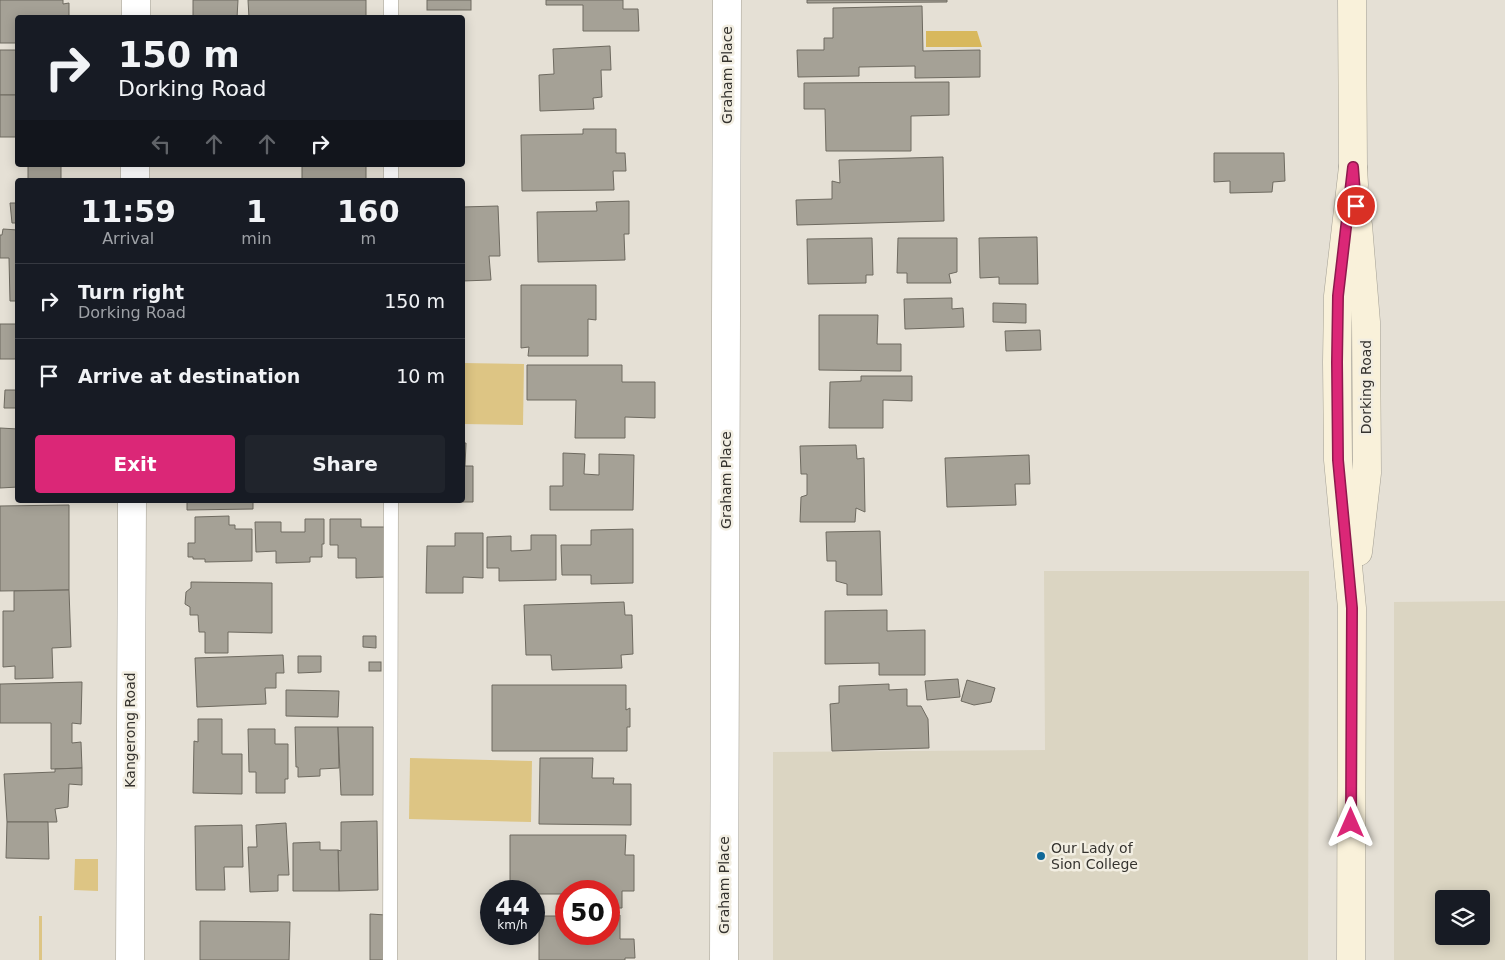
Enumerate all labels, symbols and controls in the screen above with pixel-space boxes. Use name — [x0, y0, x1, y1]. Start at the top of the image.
street label: Graham Place — [719, 26, 735, 124]
icon: right — [35, 35, 100, 100]
text: 150 m — [118, 35, 240, 75]
text: Dorking Road — [118, 76, 266, 101]
icon: left — [147, 130, 175, 158]
icon: ahead — [200, 130, 228, 158]
icon: ahead — [253, 130, 281, 158]
icon: right — [306, 130, 334, 158]
pin — [1335, 185, 1377, 227]
icon: arrive — [1342, 192, 1370, 220]
text: 11:59 — [80, 194, 176, 229]
text: 1 — [246, 194, 267, 229]
text: 160 — [337, 194, 400, 229]
text: Arrival — [102, 229, 154, 248]
text: min — [241, 229, 272, 248]
text: m — [360, 229, 376, 248]
text: Turn right — [78, 281, 184, 303]
icon: right — [35, 287, 63, 315]
text: 150 m — [384, 290, 445, 312]
text: Dorking Road — [78, 303, 186, 322]
street label: Dorking Road — [1358, 340, 1374, 434]
icon: arrive — [35, 362, 63, 390]
text: Arrive at destination — [78, 365, 300, 387]
text: 10 m — [396, 365, 445, 387]
street label: Graham Place — [718, 431, 734, 529]
button: Exit — [35, 435, 235, 493]
button: Share — [245, 435, 445, 493]
street label: Kangerong Road — [122, 672, 138, 788]
position arrow — [1324, 796, 1376, 848]
street label: Graham Place — [716, 836, 732, 934]
place label: Our Lady of Sion College — [1051, 840, 1138, 872]
marker: Our Lady of Sion College — [1035, 850, 1047, 862]
speed limit sign: 50 — [555, 880, 620, 945]
map controls — [1435, 890, 1490, 945]
button: layers — [1435, 890, 1490, 945]
text: 44 — [495, 892, 530, 921]
text: km/h — [497, 918, 528, 932]

